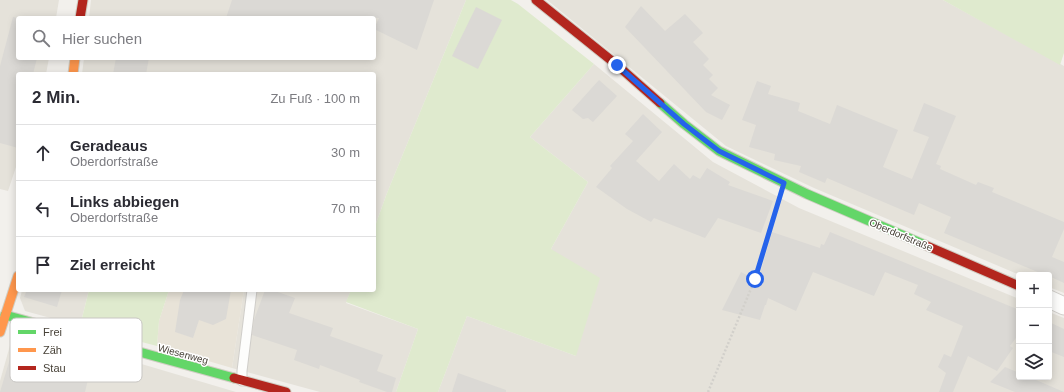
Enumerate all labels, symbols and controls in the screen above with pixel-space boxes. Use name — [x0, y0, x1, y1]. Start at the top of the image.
search box — [16, 16, 376, 60]
icon: search — [30, 27, 52, 49]
text: Hier suchen — [62, 30, 142, 47]
route end — [608, 56, 626, 74]
text: 2 Min. — [32, 88, 80, 107]
text: Zu Fuß · 100 m — [270, 91, 360, 106]
text: Geradeaus — [70, 137, 148, 154]
icon: ahead — [32, 142, 54, 164]
text: 30 m — [331, 145, 360, 160]
text: Oberdorfstraße — [70, 154, 158, 169]
text: Links abbiegen — [70, 193, 179, 210]
icon: left — [32, 198, 54, 220]
text: 70 m — [331, 201, 360, 216]
text: Oberdorfstraße — [70, 210, 158, 225]
street label: Oberdorfstraße — [868, 217, 935, 253]
icon: arrive — [32, 254, 54, 276]
text: Ziel erreicht — [70, 256, 155, 273]
route start — [746, 270, 764, 288]
map controls — [1016, 272, 1052, 380]
button: + — [1016, 272, 1052, 308]
button: − — [1016, 308, 1052, 344]
legend — [10, 318, 142, 382]
text: Frei — [43, 326, 62, 338]
street label: Wiesenweg — [157, 342, 209, 366]
text: Zäh — [43, 344, 62, 356]
button: layers — [1016, 344, 1052, 380]
text: Stau — [43, 362, 66, 374]

